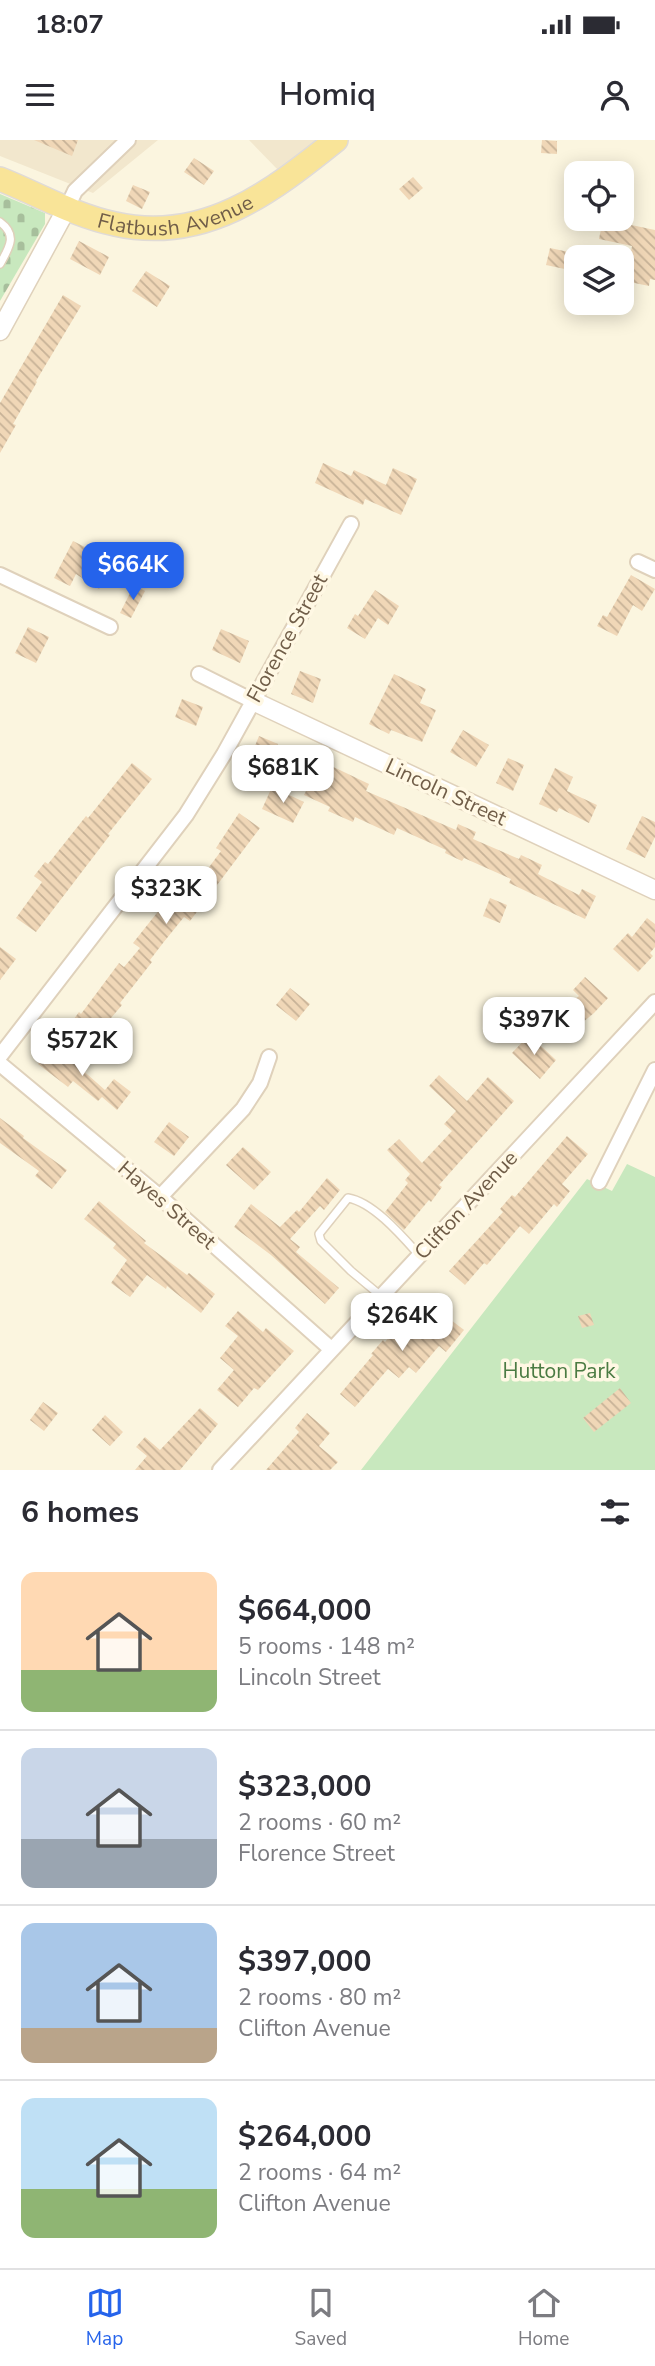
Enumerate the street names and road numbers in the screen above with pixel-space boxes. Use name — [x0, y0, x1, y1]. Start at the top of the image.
street label: Flatbush Avenue — [95, 188, 258, 243]
street label: Florence Street — [240, 568, 334, 707]
street label: Lincoln Street — [381, 752, 512, 832]
street label: Clifton Avenue — [408, 1144, 524, 1266]
street label: Hayes Street — [112, 1155, 223, 1256]

